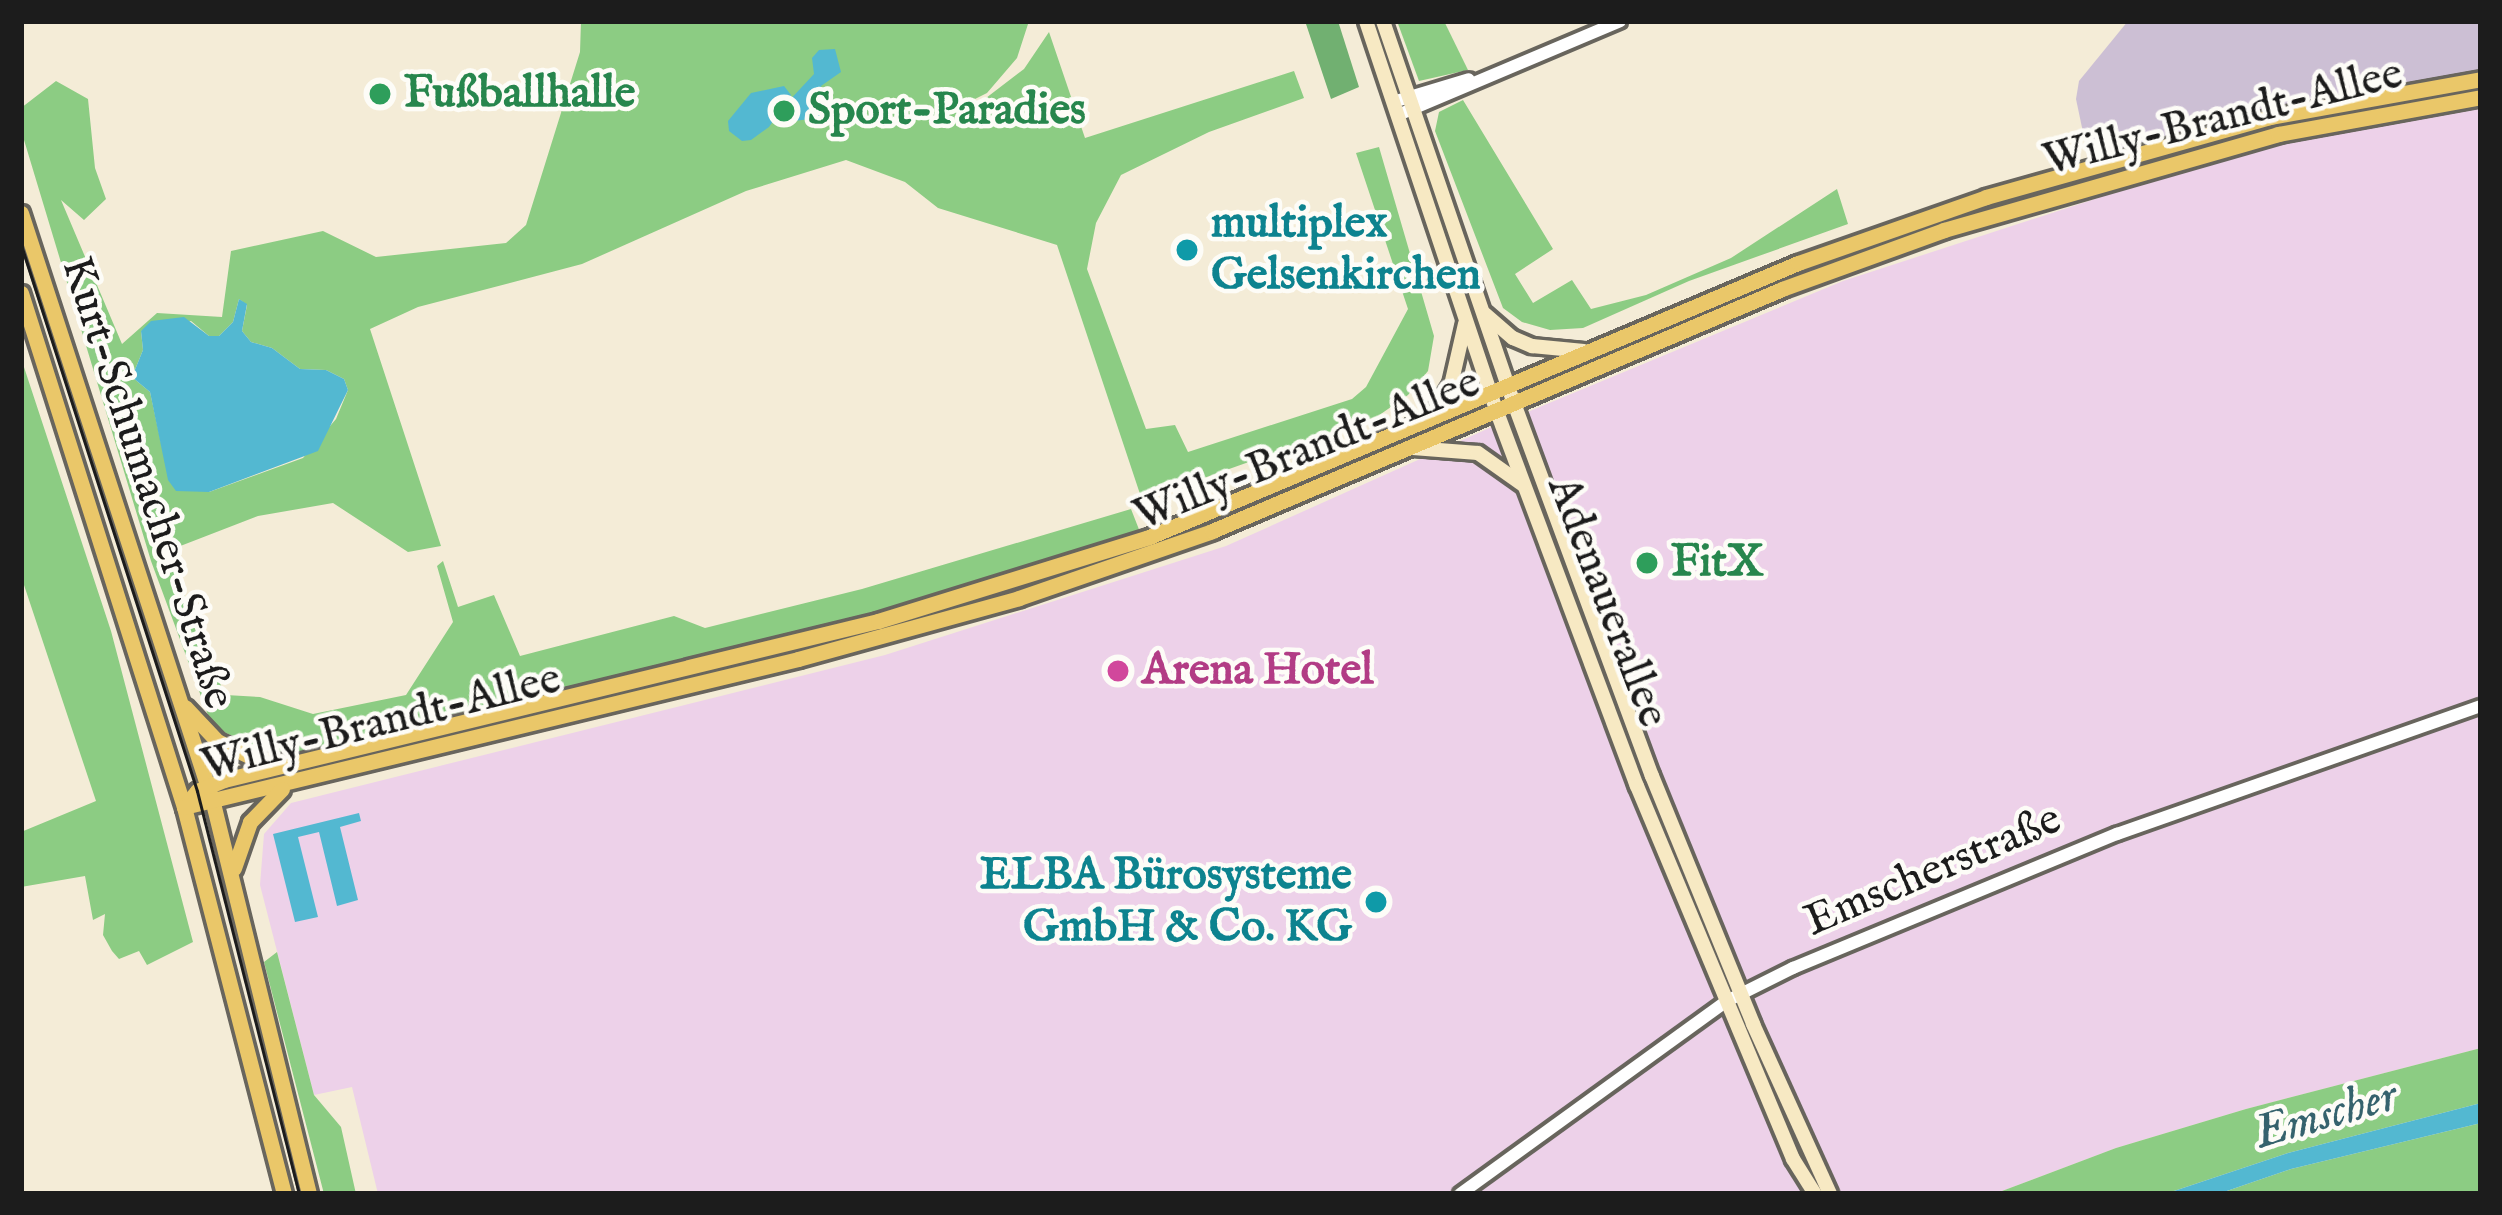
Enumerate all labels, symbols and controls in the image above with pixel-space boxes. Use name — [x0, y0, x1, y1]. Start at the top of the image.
street label: Willy-Brandt-Allee — [2038, 47, 2408, 189]
place label: Fußballhalle — [404, 67, 635, 121]
marker: Fußballhalle — [367, 81, 393, 107]
place label: Sport-Paradies — [808, 84, 1086, 138]
marker: Sport-Paradies — [771, 98, 797, 124]
place label: multiplex Gelsenkirchen — [1211, 197, 1481, 303]
marker: multiplex Gelsenkirchen — [1174, 237, 1200, 263]
street label: Kurt-Schumacher-Straße — [48, 250, 246, 716]
street label: Willy-Brandt-Allee — [1126, 356, 1488, 544]
street label: Adenauerallee — [1534, 469, 1680, 735]
place label: FitX — [1671, 536, 1763, 590]
marker: FitX — [1634, 550, 1660, 576]
place label: Arena Hotel — [1142, 644, 1373, 698]
street label: Willy-Brandt-Allee — [196, 652, 566, 794]
marker: Arena Hotel — [1105, 658, 1131, 684]
street label: Emscherstraße — [1797, 793, 2069, 949]
place label: ELBA Bürosysteme GmbH & Co. KG — [980, 849, 1352, 955]
marker: ELBA Bürosysteme GmbH & Co. KG — [1363, 889, 1389, 915]
water label: Emscher — [2248, 1068, 2404, 1164]

